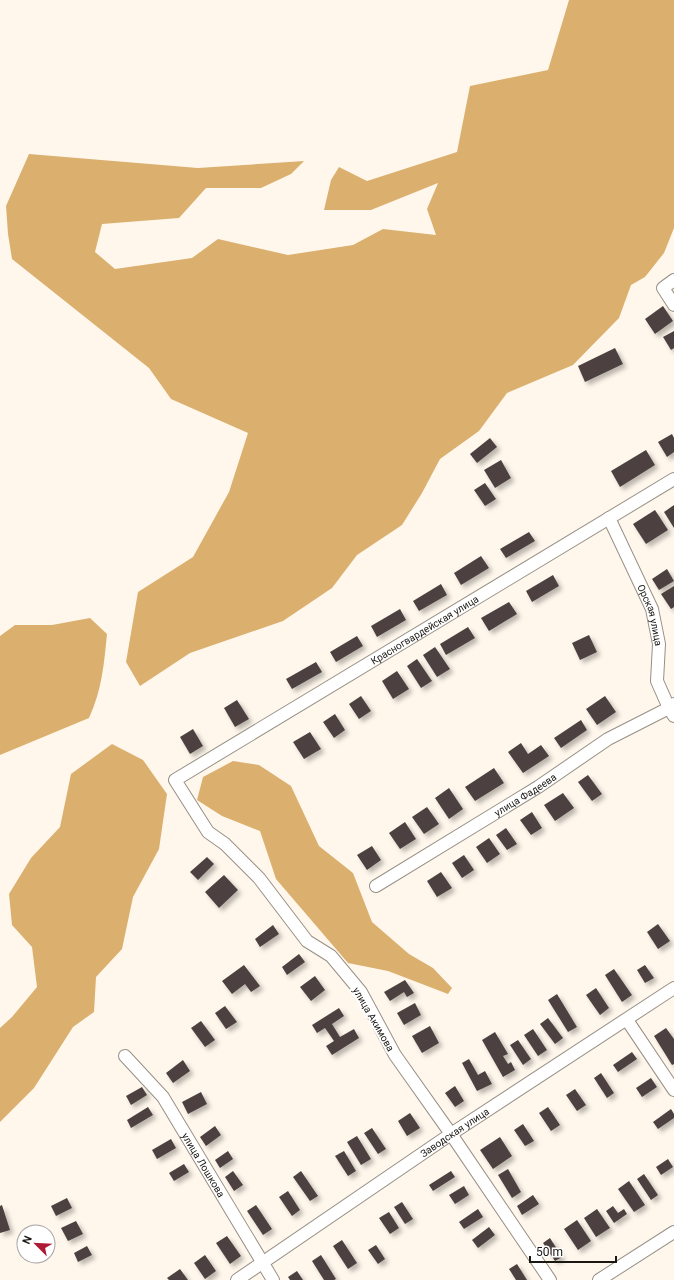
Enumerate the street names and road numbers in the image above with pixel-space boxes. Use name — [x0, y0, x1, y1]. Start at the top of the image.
street label: Орская улица — [635, 583, 664, 647]
street label: Красногвардейская улица — [369, 593, 481, 667]
street label: улица Фадеева — [492, 771, 558, 818]
street label: улица Акимова — [351, 985, 396, 1053]
street label: Заводская улица — [418, 1106, 491, 1159]
street label: улица Лошкова — [180, 1131, 227, 1199]

